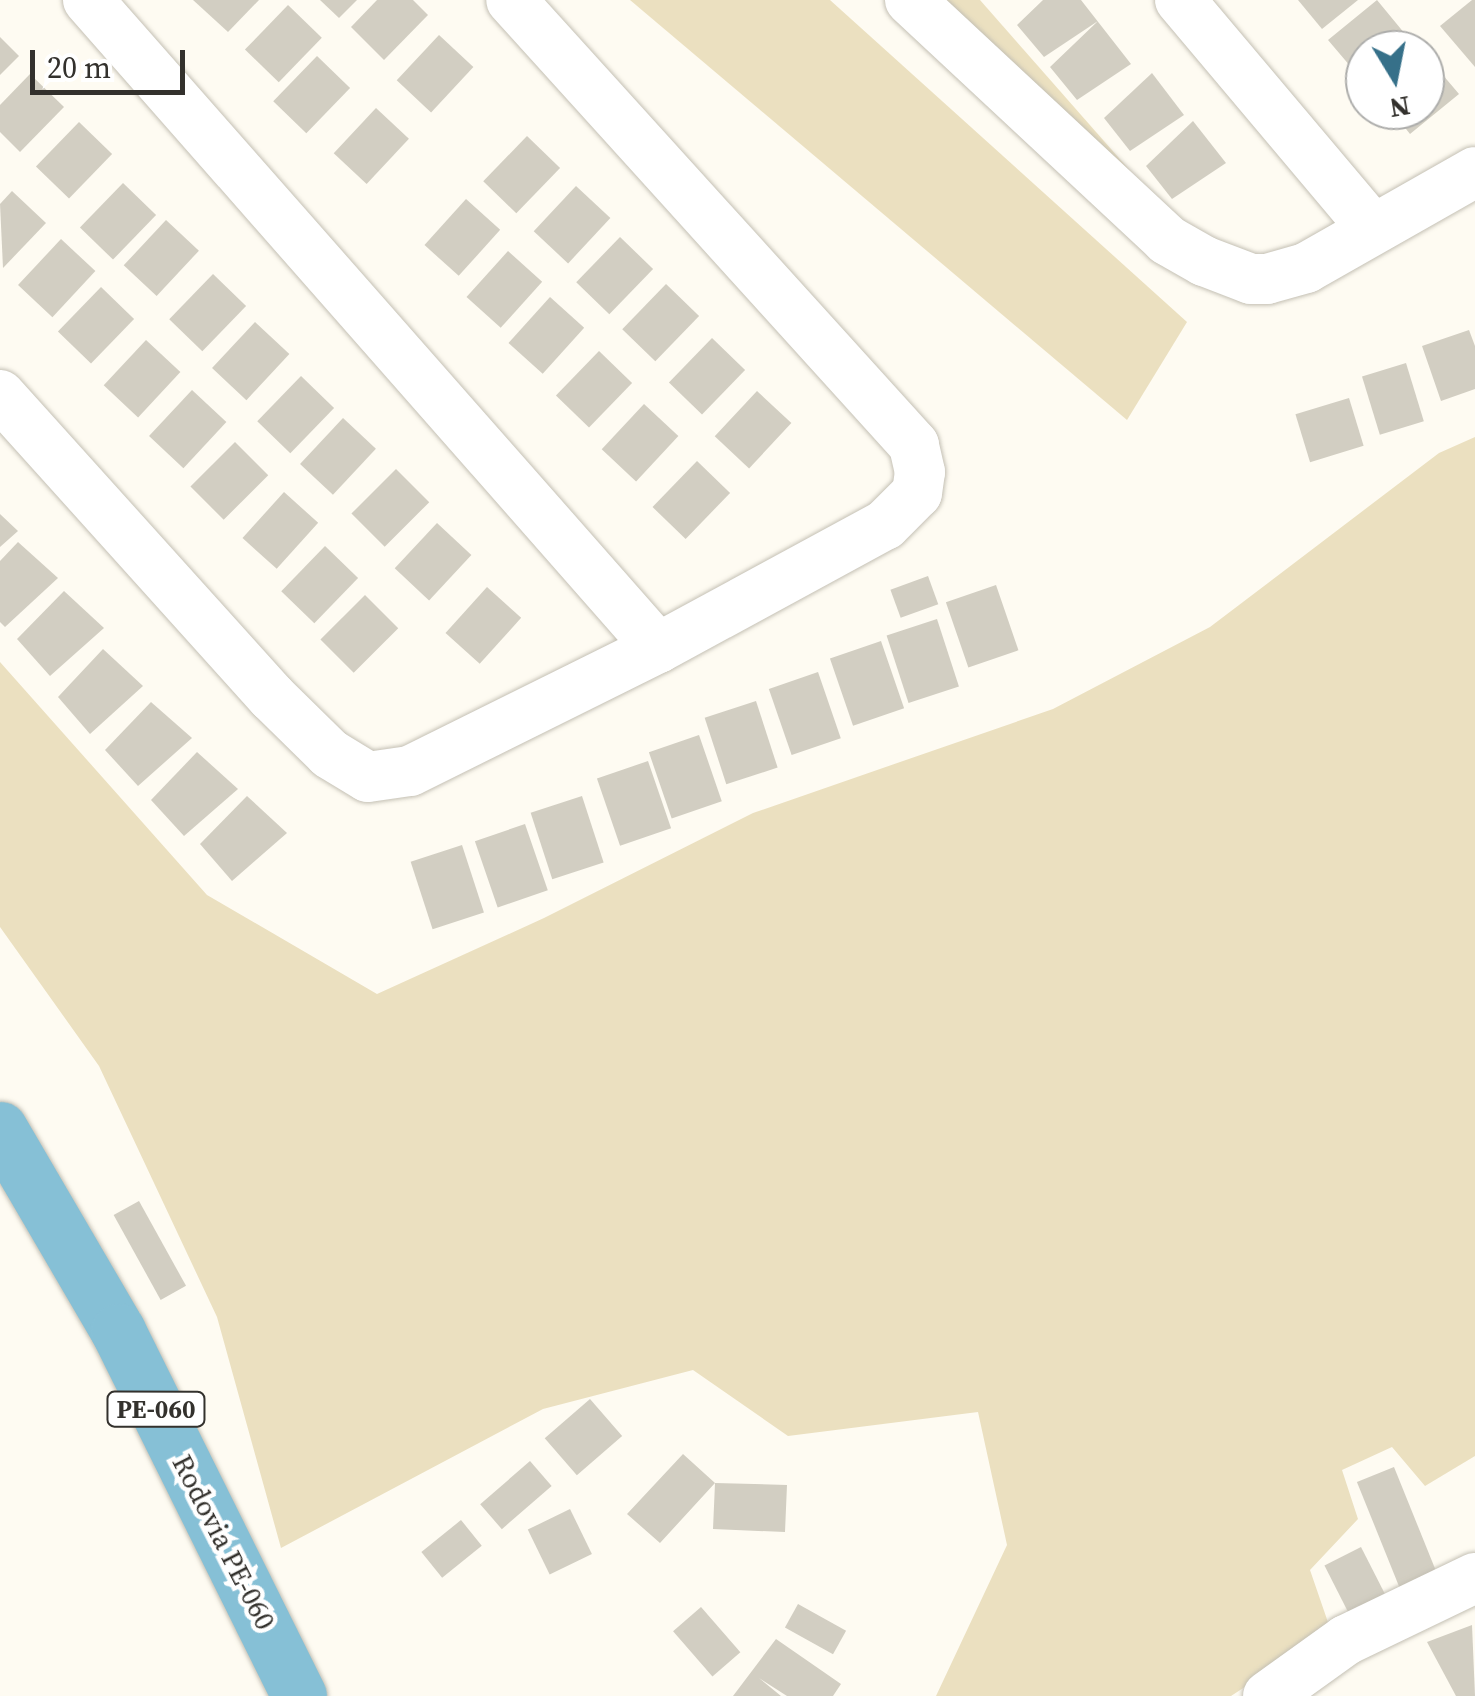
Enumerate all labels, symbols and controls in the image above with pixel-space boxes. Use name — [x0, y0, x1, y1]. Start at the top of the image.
scale bar — [35, 30, 190, 92]
north arrow — [1345, 30, 1445, 130]
text: 20 m — [47, 47, 111, 88]
text: N — [1387, 87, 1413, 128]
road number: PE-060 — [106, 1389, 206, 1429]
street label: Rodovia PE-060 — [166, 1449, 282, 1635]

